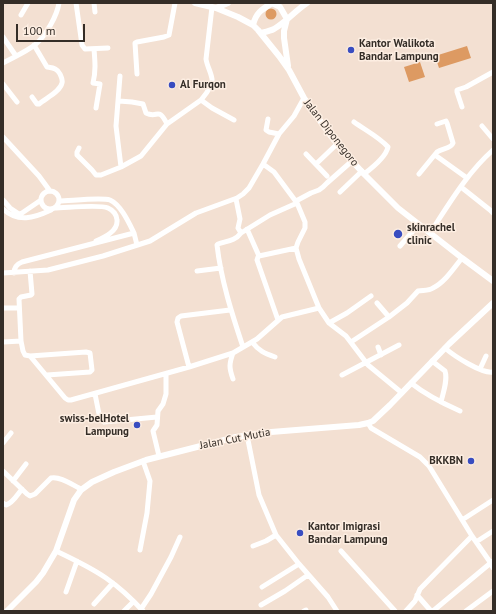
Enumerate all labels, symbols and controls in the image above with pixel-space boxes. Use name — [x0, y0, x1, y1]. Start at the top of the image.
scale bar — [18, 16, 87, 42]
text: 100 m — [23, 23, 56, 38]
place label: Kantor Walikota Bandar Lampung — [359, 37, 439, 63]
marker: Kantor Walikota Bandar Lampung — [346, 45, 356, 55]
place label: Al Furqon — [180, 78, 226, 92]
marker: Al Furqon — [167, 80, 177, 90]
street label: Jalan Diponegoro — [301, 97, 361, 169]
place label: skinrachel clinic — [407, 221, 455, 247]
marker: skinrachel clinic — [392, 228, 404, 240]
place label: swiss-belHotel Lampung — [60, 412, 129, 438]
marker: swiss-belHotel Lampung — [132, 420, 142, 430]
street label: Jalan Cut Mutia — [199, 426, 271, 452]
place label: BKKBN — [429, 454, 463, 468]
marker: BKKBN — [466, 456, 476, 466]
place label: Kantor Imigrasi Bandar Lampung — [308, 520, 388, 546]
marker: Kantor Imigrasi Bandar Lampung — [295, 528, 305, 538]

